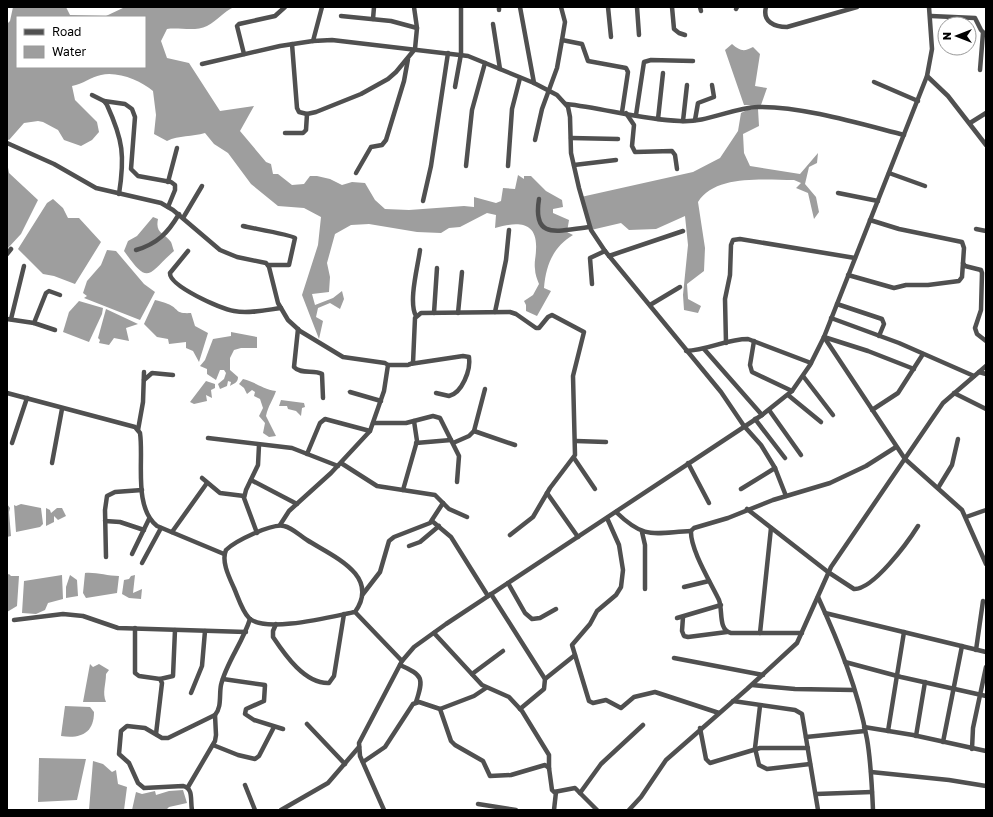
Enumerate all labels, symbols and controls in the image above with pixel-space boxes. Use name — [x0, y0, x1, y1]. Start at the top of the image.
legend — [16, 16, 146, 68]
north arrow — [937, 16, 977, 56]
text: Road — [52, 24, 81, 39]
text: N — [940, 32, 953, 40]
text: Water — [52, 44, 86, 59]

